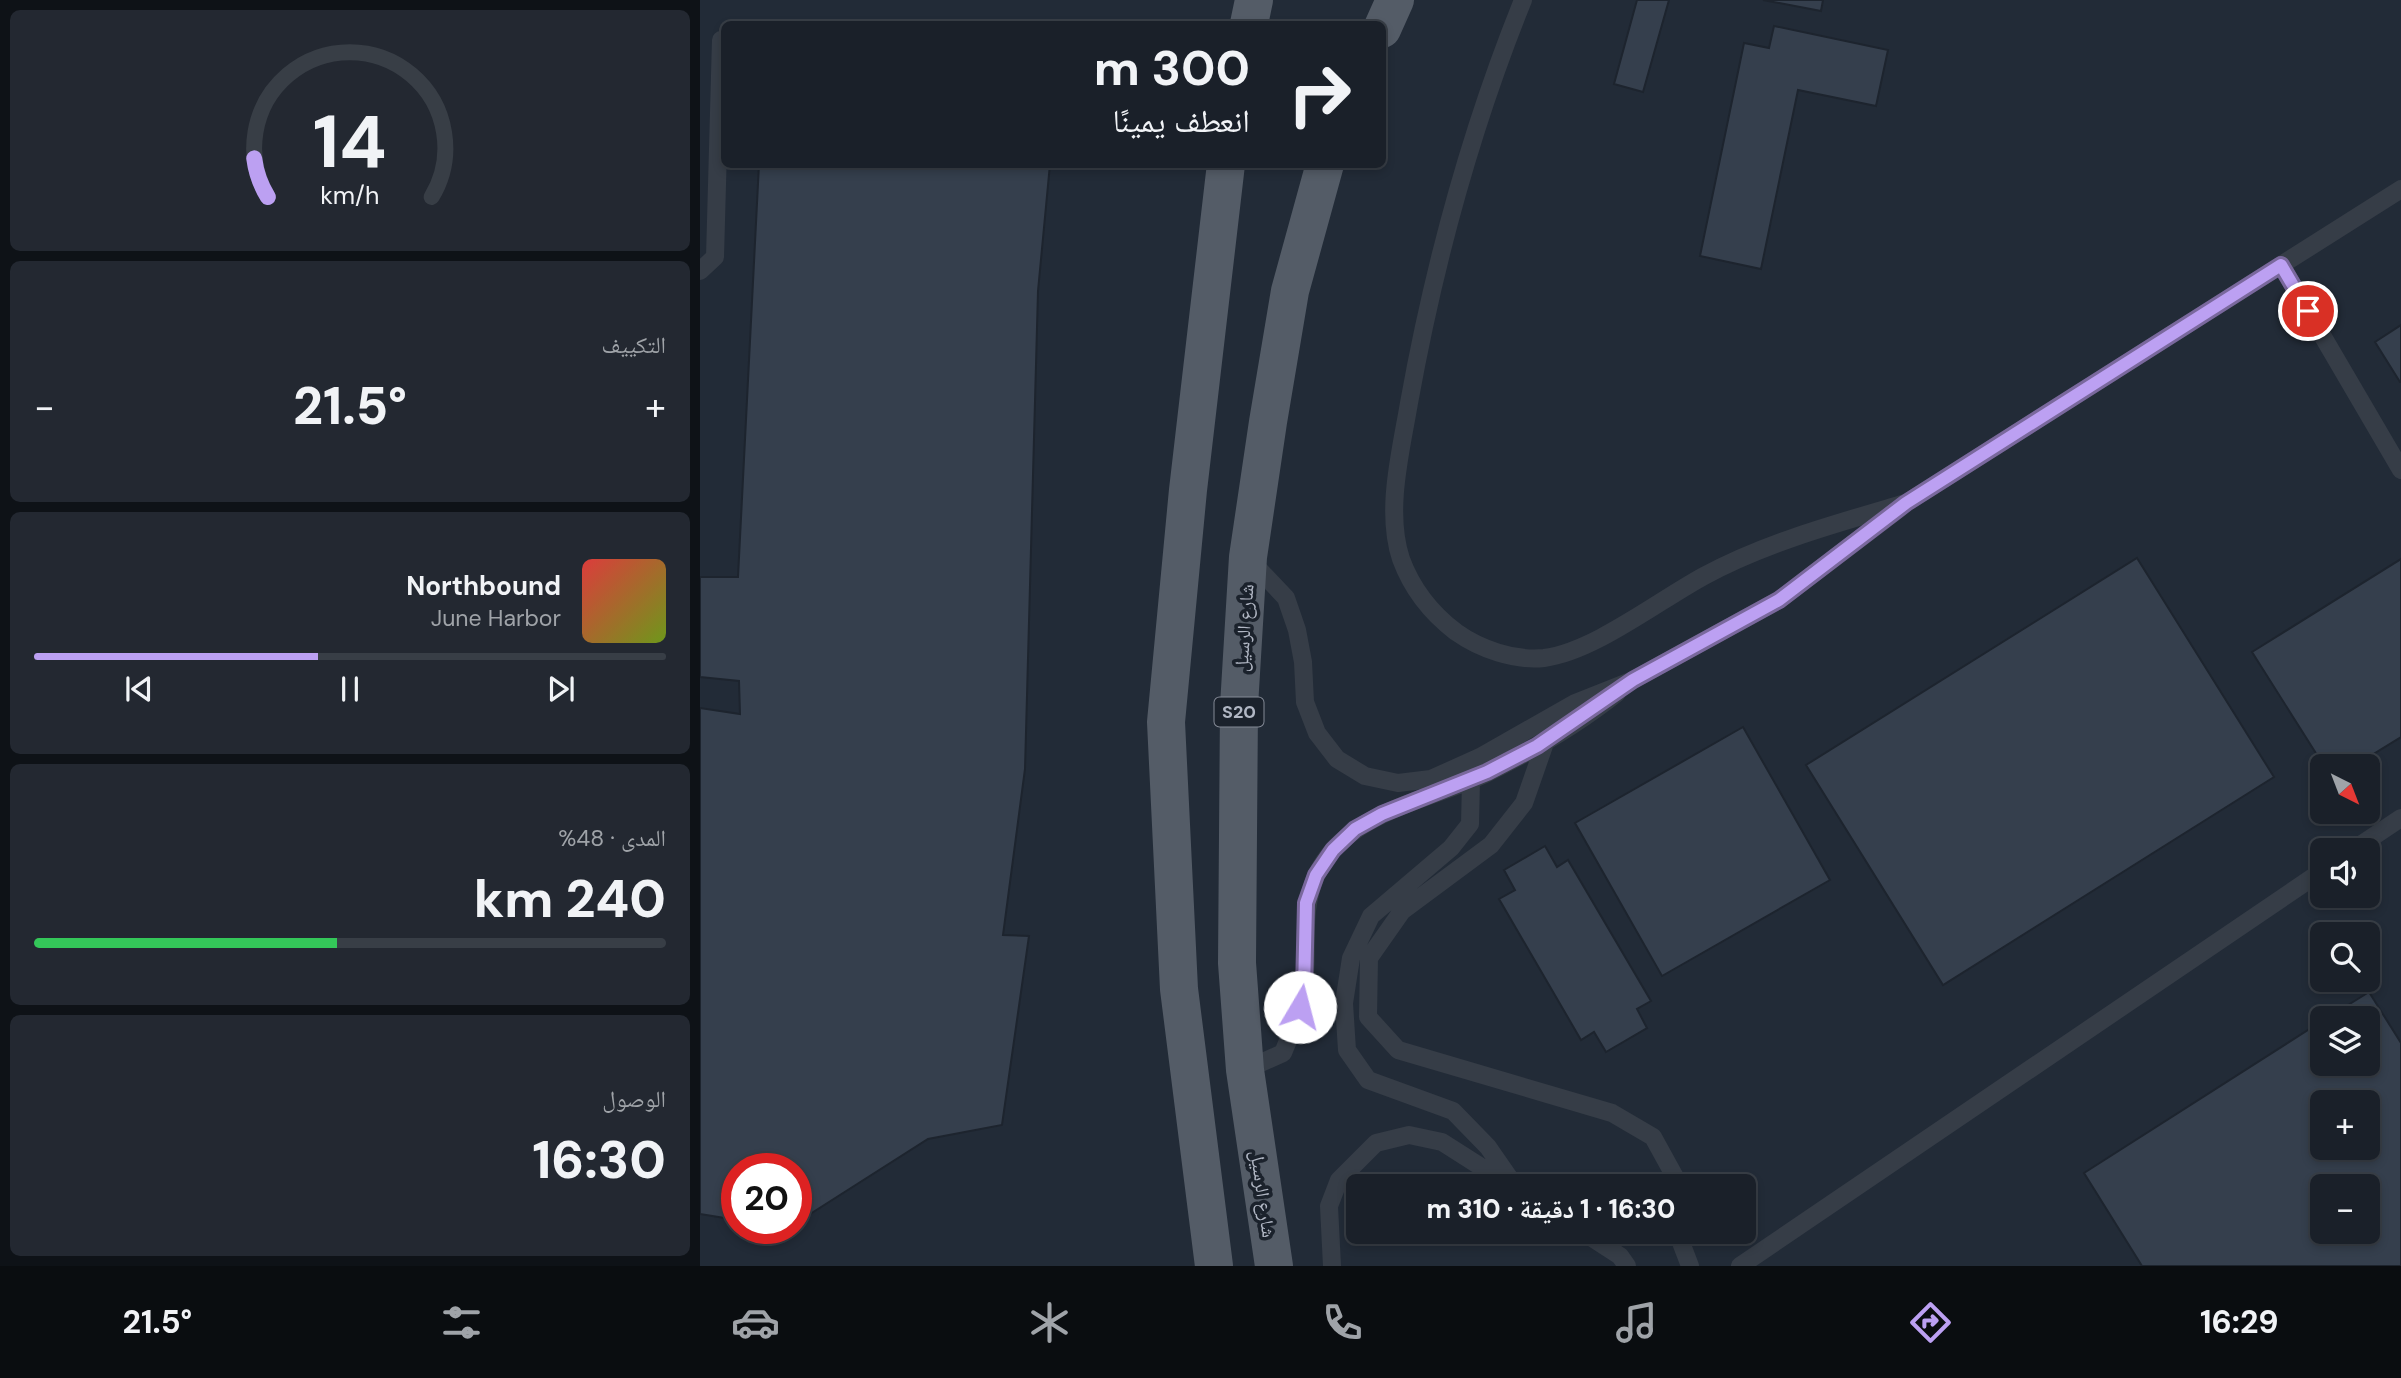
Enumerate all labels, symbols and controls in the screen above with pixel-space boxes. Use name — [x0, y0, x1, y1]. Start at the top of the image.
text: 300 m — [1094, 36, 1250, 100]
icon: right — [1274, 49, 1365, 140]
text: 14 — [313, 95, 387, 190]
text: انعطف يمينًا — [1112, 100, 1250, 142]
text: km/h — [320, 178, 380, 211]
pin — [2278, 281, 2338, 341]
icon: arrive — [2289, 292, 2327, 330]
text: التكييف — [601, 330, 666, 360]
text: 21.5° — [293, 372, 407, 440]
text: − — [34, 382, 55, 432]
text: + — [645, 382, 666, 432]
text: Northbound — [406, 569, 561, 603]
street label: شارع الرسيل — [1228, 583, 1260, 673]
text: June Harbor — [431, 603, 561, 633]
icon: previous — [120, 670, 158, 708]
icon: pause — [331, 670, 369, 708]
icon: next — [542, 670, 580, 708]
road number: S20 — [1214, 698, 1264, 726]
north arrow — [2310, 754, 2380, 824]
map controls — [2310, 754, 2380, 1244]
text: المدى · 48% — [558, 823, 666, 853]
button: sound — [2310, 838, 2380, 908]
text: 240 km — [474, 865, 666, 933]
button: search — [2310, 922, 2380, 992]
position arrow — [1263, 970, 1337, 1044]
button: layers — [2310, 1006, 2380, 1076]
text: الوصول — [602, 1084, 666, 1114]
button: + — [2310, 1090, 2380, 1160]
text: 16:30 — [532, 1126, 666, 1194]
street label: شارع الرسيل — [1244, 1149, 1282, 1239]
speed limit sign: 20 — [721, 1153, 812, 1244]
button: − — [2310, 1174, 2380, 1244]
text: 16:30 · 1 دقيقة · 310 m — [1427, 1192, 1675, 1226]
icon: filters — [437, 1298, 486, 1347]
icon: car — [731, 1298, 780, 1347]
icon: climate — [1025, 1298, 1074, 1347]
icon: phone — [1318, 1298, 1367, 1347]
icon: music — [1612, 1298, 1661, 1347]
icon: directions — [1906, 1298, 1955, 1347]
text: 21.5° — [122, 1301, 192, 1343]
text: 16:29 — [2200, 1301, 2279, 1343]

